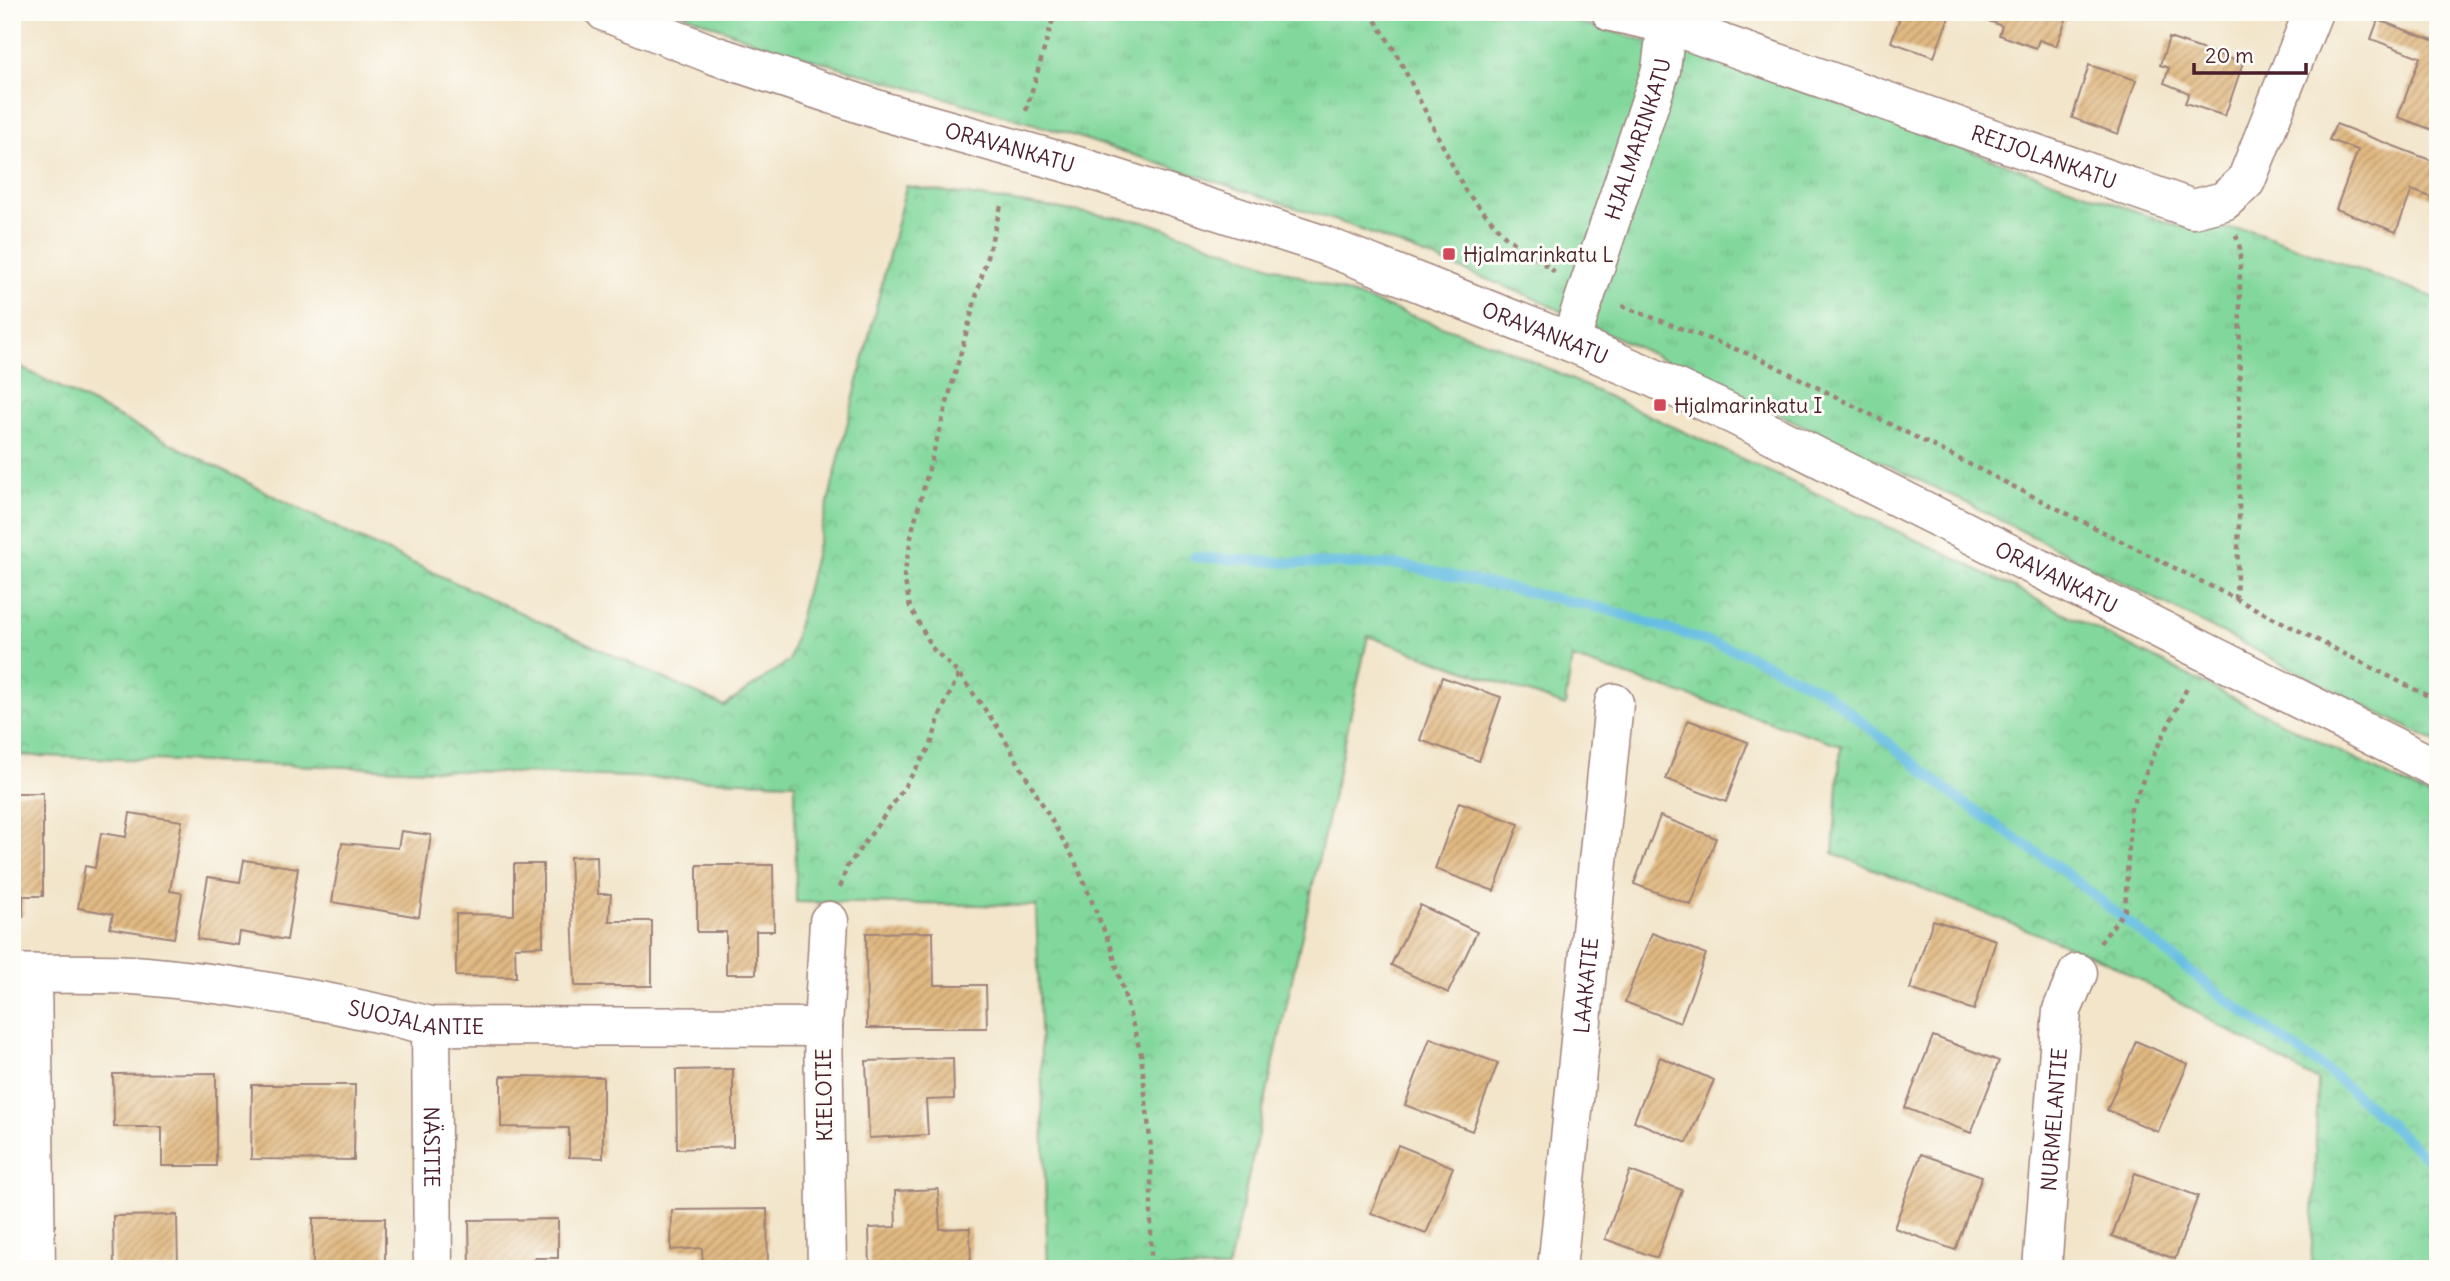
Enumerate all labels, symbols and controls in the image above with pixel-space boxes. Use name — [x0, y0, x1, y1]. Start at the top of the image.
scale bar — [2194, 32, 2306, 76]
text: 20 m — [2205, 42, 2254, 69]
street label: HJALMARINKATU — [1598, 57, 1676, 223]
street label: ORAVANKATU — [942, 116, 1078, 178]
street label: REIJOLANKATU — [1968, 119, 2120, 195]
place label: Hjalmarinkatu L — [1463, 241, 1614, 268]
marker: Hjalmarinkatu L — [1441, 246, 1457, 262]
street label: ORAVANKATU — [1478, 295, 1612, 370]
place label: Hjalmarinkatu I — [1674, 392, 1822, 419]
marker: Hjalmarinkatu I — [1652, 397, 1668, 413]
street label: ORAVANKATU — [1991, 535, 2122, 619]
street label: LAAKATIE — [1567, 936, 1604, 1035]
street label: SUOJALANTIE — [346, 994, 484, 1041]
street label: NURMELANTIE — [2035, 1047, 2073, 1192]
street label: KIELOTIE — [810, 1048, 838, 1142]
street label: NÄSITIE — [418, 1106, 446, 1188]

